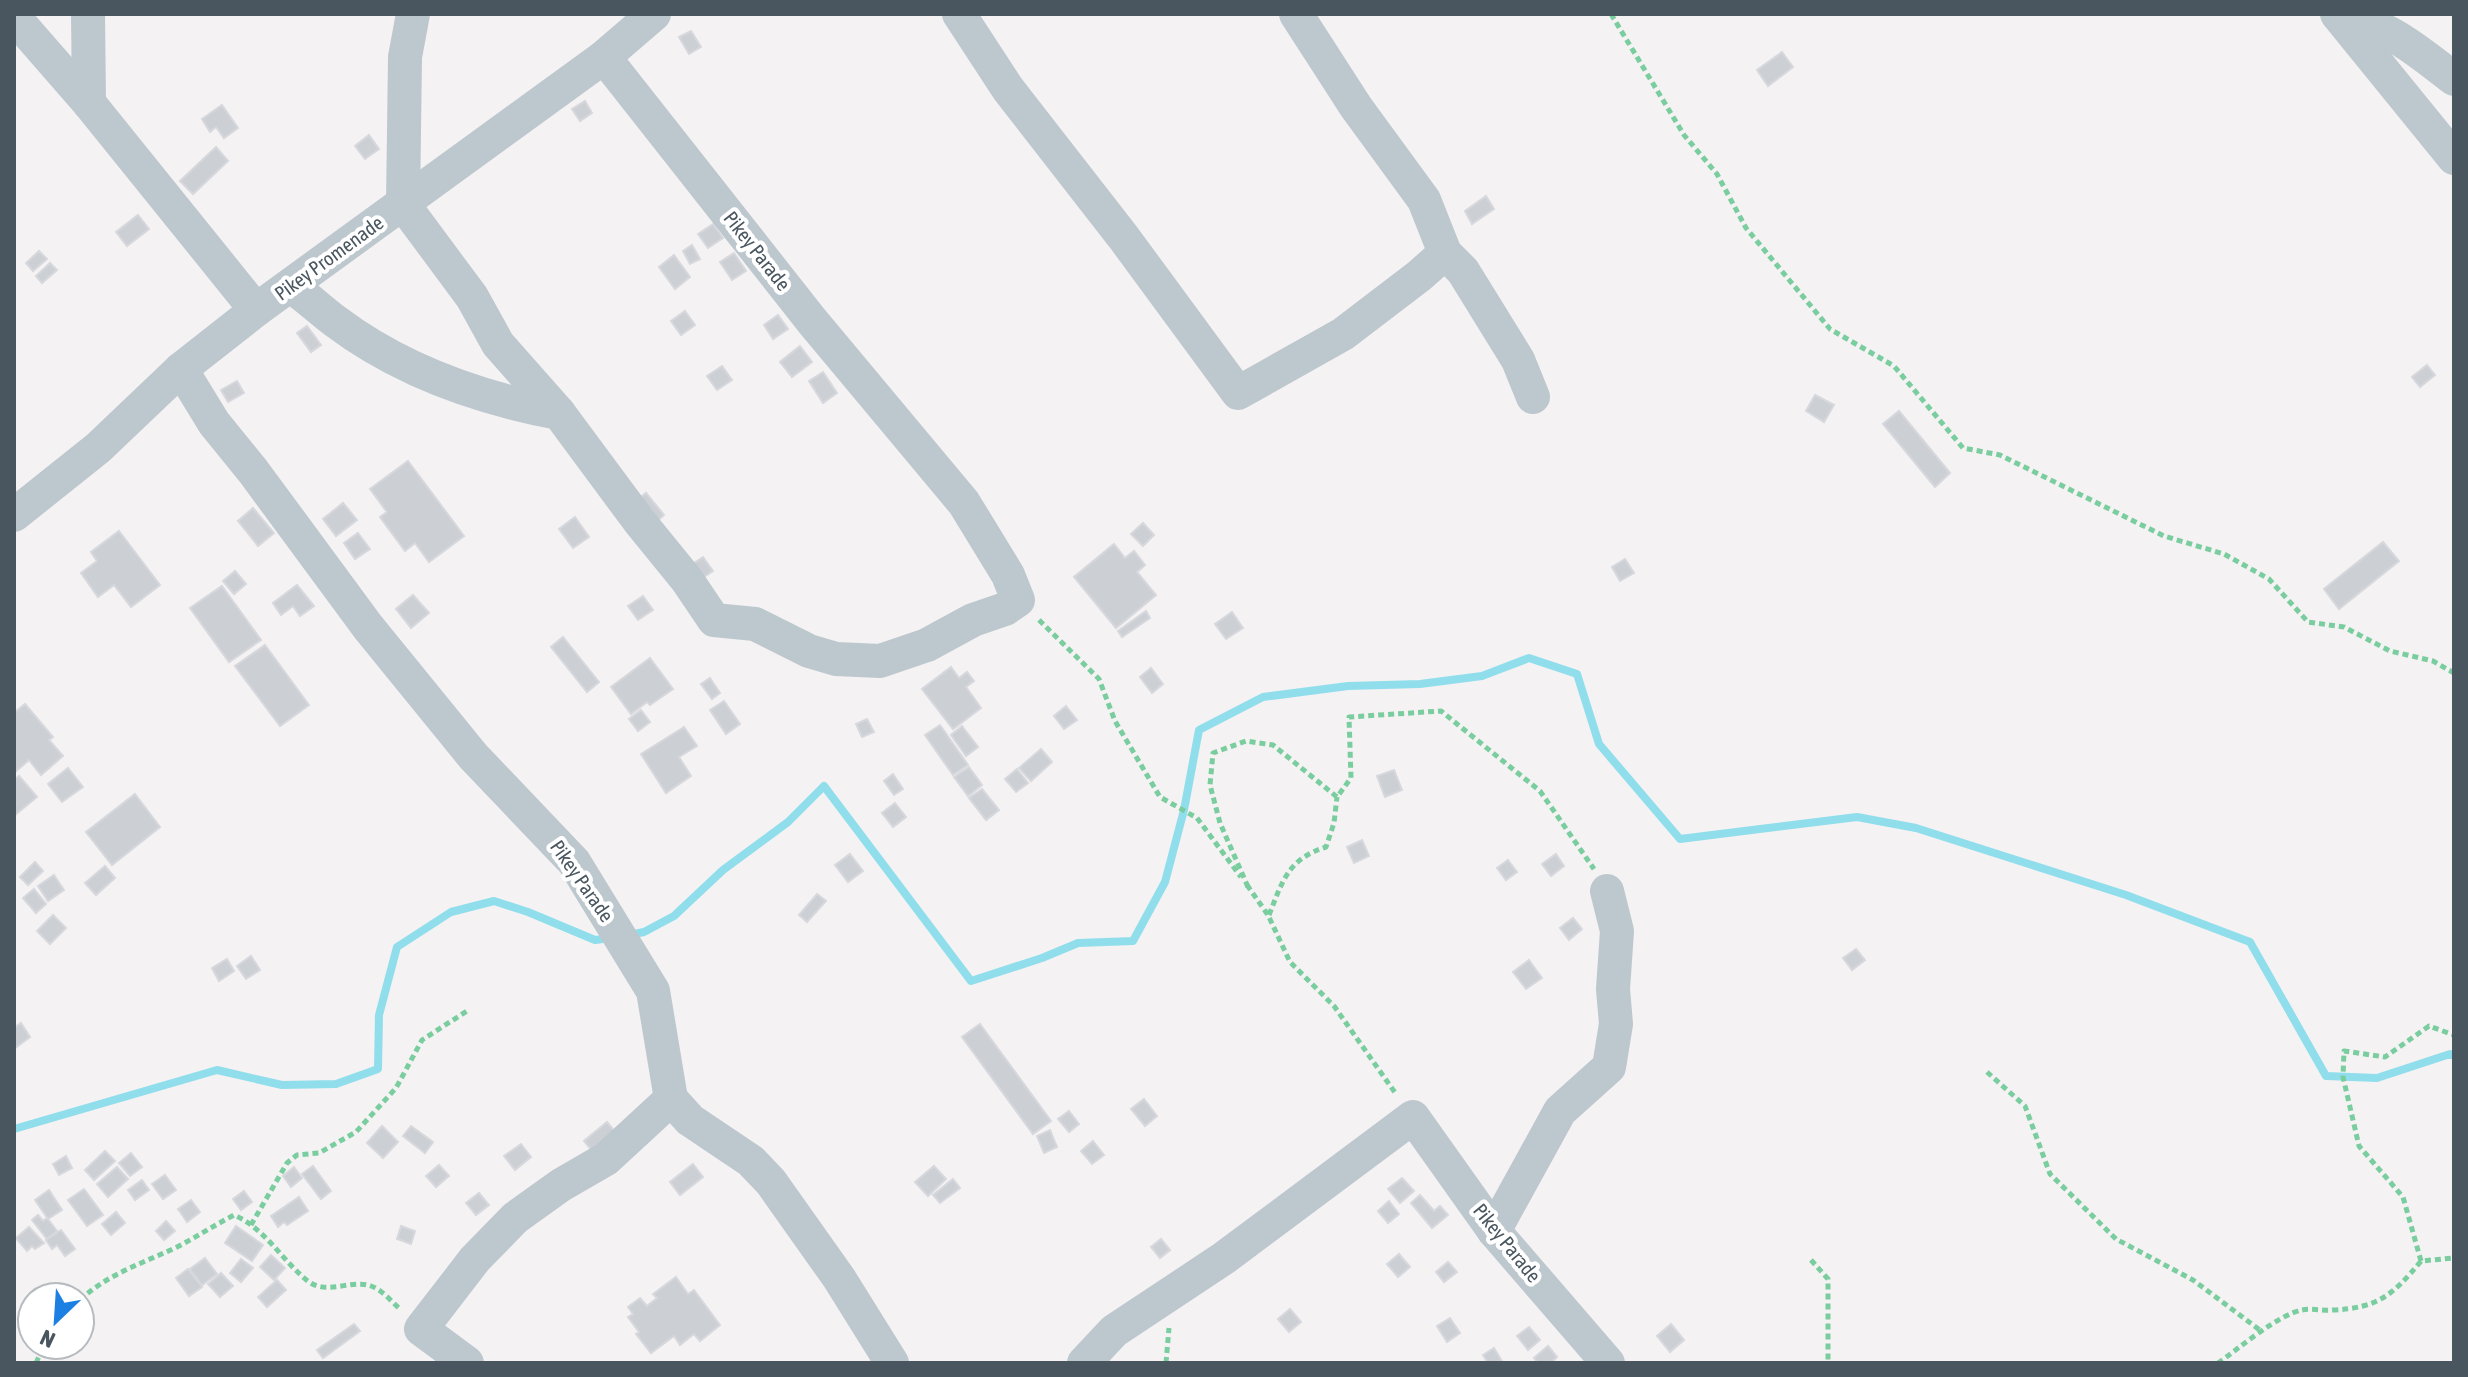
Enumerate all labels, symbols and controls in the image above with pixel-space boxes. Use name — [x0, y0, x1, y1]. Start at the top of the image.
street label: Pikey Parade — [719, 206, 795, 295]
street label: Pikey Promenade — [270, 211, 387, 305]
street label: Pikey Parade — [546, 835, 619, 926]
street label: Pikey Parade — [1469, 1199, 1546, 1287]
north arrow — [16, 1281, 96, 1361]
text: N — [36, 1325, 59, 1354]

